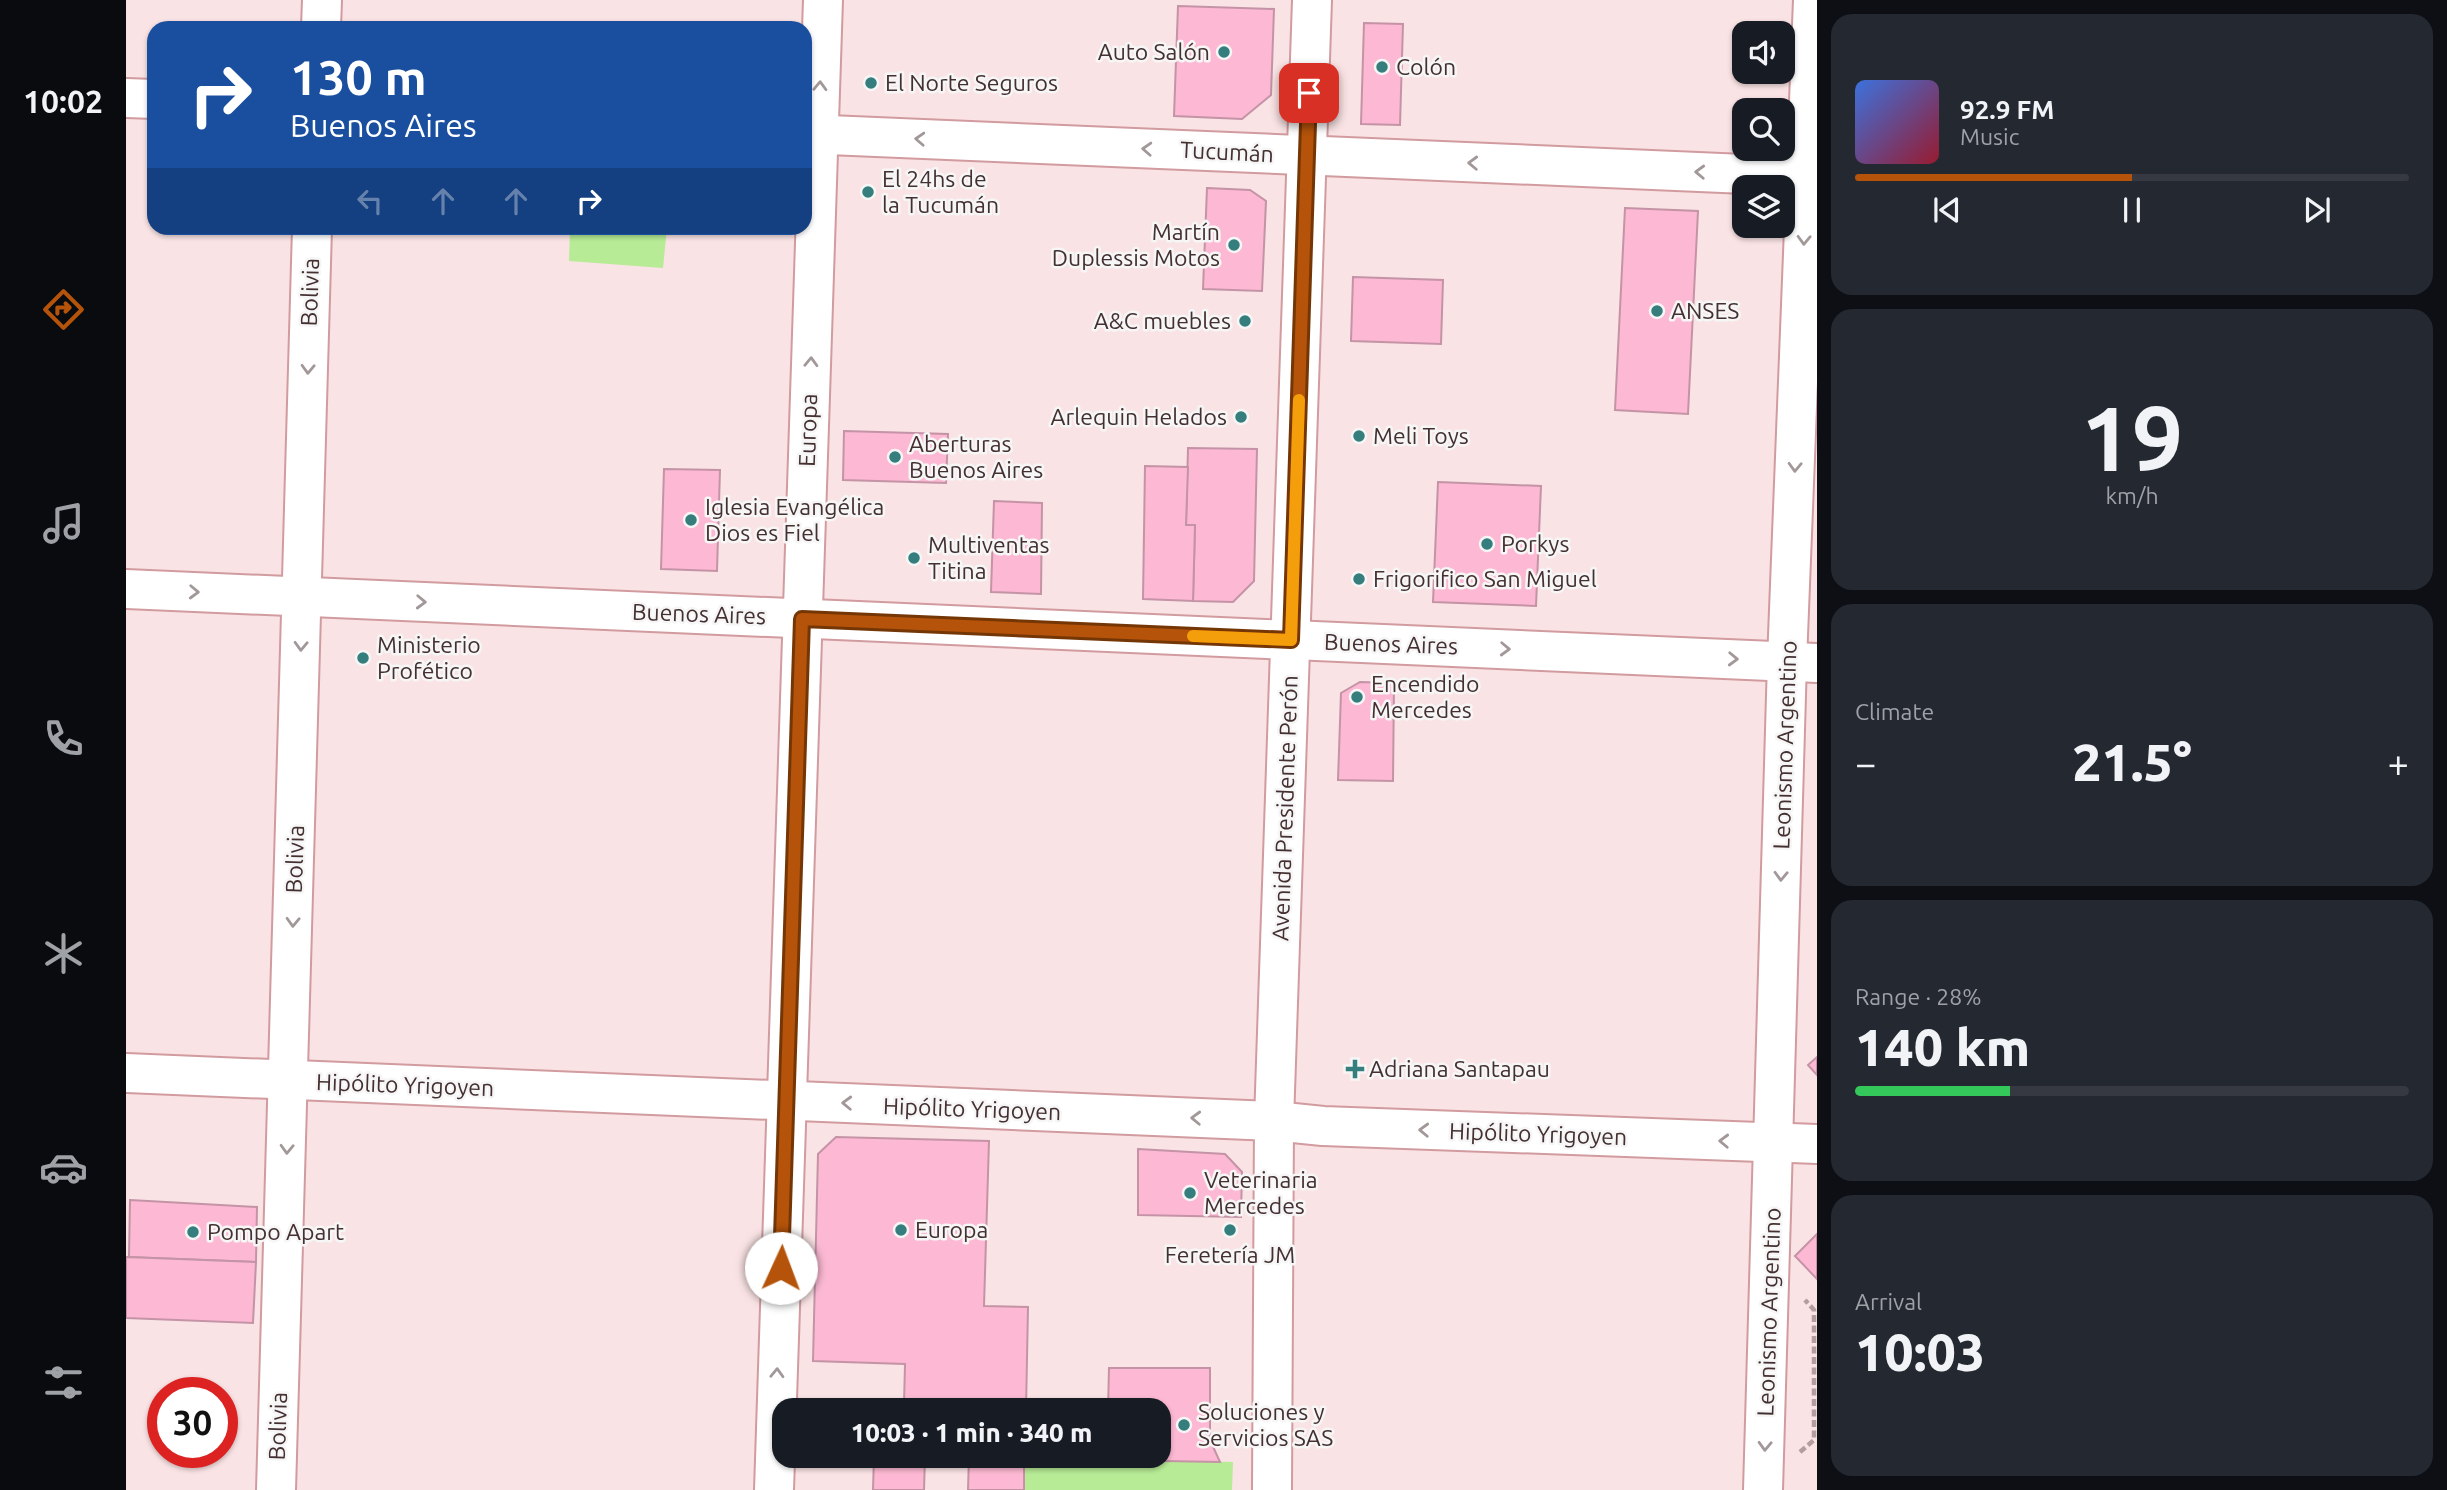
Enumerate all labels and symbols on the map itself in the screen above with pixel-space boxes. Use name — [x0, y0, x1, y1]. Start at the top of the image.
place label: Auto Salón — [1098, 39, 1210, 64]
marker: Auto Salón — [1216, 44, 1232, 60]
place label: Colón — [1396, 54, 1456, 79]
marker: Colón — [1374, 59, 1390, 75]
pin — [1279, 63, 1339, 123]
place label: El Norte Seguros — [885, 70, 1058, 95]
marker: El Norte Seguros — [863, 75, 879, 91]
one-way arrow — [813, 80, 828, 91]
one-way arrow — [914, 131, 925, 146]
street label: Tucumán — [1179, 137, 1275, 166]
one-way arrow — [1142, 142, 1153, 157]
one-way arrow — [1467, 155, 1478, 170]
one-way arrow — [1694, 165, 1705, 180]
place label: El 24hs de la Tucumán — [882, 166, 999, 217]
marker: El 24hs de la Tucumán — [860, 184, 876, 200]
place label: Martín Duplessis Motos — [1052, 219, 1220, 270]
one-way arrow — [1796, 234, 1811, 245]
marker: Martín Duplessis Motos — [1226, 237, 1242, 253]
street label: Bolivia — [296, 257, 323, 327]
place label: ANSES — [1671, 298, 1739, 323]
marker: ANSES — [1649, 303, 1665, 319]
place label: A&C muebles — [1094, 308, 1231, 333]
marker: A&C muebles — [1237, 313, 1253, 329]
one-way arrow — [803, 356, 818, 367]
one-way arrow — [301, 364, 316, 375]
street label: Europa — [794, 393, 821, 467]
place label: Arlequin Helados — [1051, 404, 1227, 429]
marker: Arlequin Helados — [1233, 409, 1249, 425]
place label: Meli Toys — [1373, 423, 1469, 448]
marker: Meli Toys — [1351, 428, 1367, 444]
place label: Aberturas Buenos Aires — [909, 431, 1043, 482]
marker: Aberturas Buenos Aires — [887, 449, 903, 465]
one-way arrow — [1787, 462, 1802, 473]
place label: Iglesia Evangélica Dios es Fiel — [705, 494, 884, 545]
marker: Iglesia Evangélica Dios es Fiel — [683, 512, 699, 528]
place label: Porkys — [1501, 531, 1569, 556]
place label: Multiventas Titina — [928, 532, 1050, 583]
marker: Porkys — [1479, 536, 1495, 552]
marker: Multiventas Titina — [906, 550, 922, 566]
place label: Frigorifico San Miguel — [1373, 566, 1597, 591]
marker: Frigorifico San Miguel — [1351, 571, 1367, 587]
one-way arrow — [189, 585, 200, 600]
one-way arrow — [416, 595, 427, 610]
street label: Buenos Aires — [632, 599, 767, 628]
street label: Buenos Aires — [1324, 629, 1459, 658]
place label: Ministerio Profético — [377, 632, 481, 683]
one-way arrow — [293, 640, 308, 651]
street label: Leonismo Argentino — [1768, 640, 1801, 850]
one-way arrow — [1500, 641, 1511, 656]
marker: Ministerio Profético — [355, 650, 371, 666]
one-way arrow — [1728, 651, 1739, 666]
place label: Encendido Mercedes — [1371, 671, 1479, 722]
street label: Avenida Presidente Perón — [1267, 675, 1302, 941]
marker: Encendido Mercedes — [1349, 689, 1365, 705]
street label: Bolivia — [281, 824, 308, 894]
one-way arrow — [1774, 871, 1789, 882]
one-way arrow — [286, 917, 301, 928]
place label: Adriana Santapau — [1369, 1056, 1550, 1081]
marker: Adriana Santapau — [1347, 1061, 1363, 1077]
street label: Hipólito Yrigoyen — [315, 1069, 495, 1100]
street label: Hipólito Yrigoyen — [882, 1093, 1062, 1124]
one-way arrow — [841, 1096, 852, 1111]
one-way arrow — [1191, 1111, 1202, 1126]
street label: Hipólito Yrigoyen — [1448, 1118, 1628, 1149]
one-way arrow — [1418, 1122, 1429, 1137]
one-way arrow — [1719, 1133, 1730, 1148]
one-way arrow — [279, 1144, 294, 1155]
place label: Veterinaria Mercedes — [1204, 1167, 1318, 1218]
marker: Veterinaria Mercedes — [1182, 1185, 1198, 1201]
street label: Leonismo Argentino — [1752, 1207, 1785, 1417]
place label: Europa — [915, 1217, 988, 1242]
place label: Pompo Apart — [207, 1219, 344, 1244]
marker: Europa — [893, 1222, 909, 1238]
marker: Feretería JM — [1222, 1222, 1238, 1238]
marker: Pompo Apart — [185, 1224, 201, 1240]
position arrow — [744, 1231, 818, 1305]
place label: Feretería JM — [1165, 1242, 1295, 1267]
one-way arrow — [770, 1367, 785, 1378]
speed limit sign: 30 — [147, 1377, 238, 1468]
street label: Bolivia — [264, 1391, 291, 1461]
place label: Soluciones y Servicios SAS — [1198, 1399, 1333, 1450]
marker: Soluciones y Servicios SAS — [1176, 1417, 1192, 1433]
one-way arrow — [1757, 1441, 1772, 1452]

